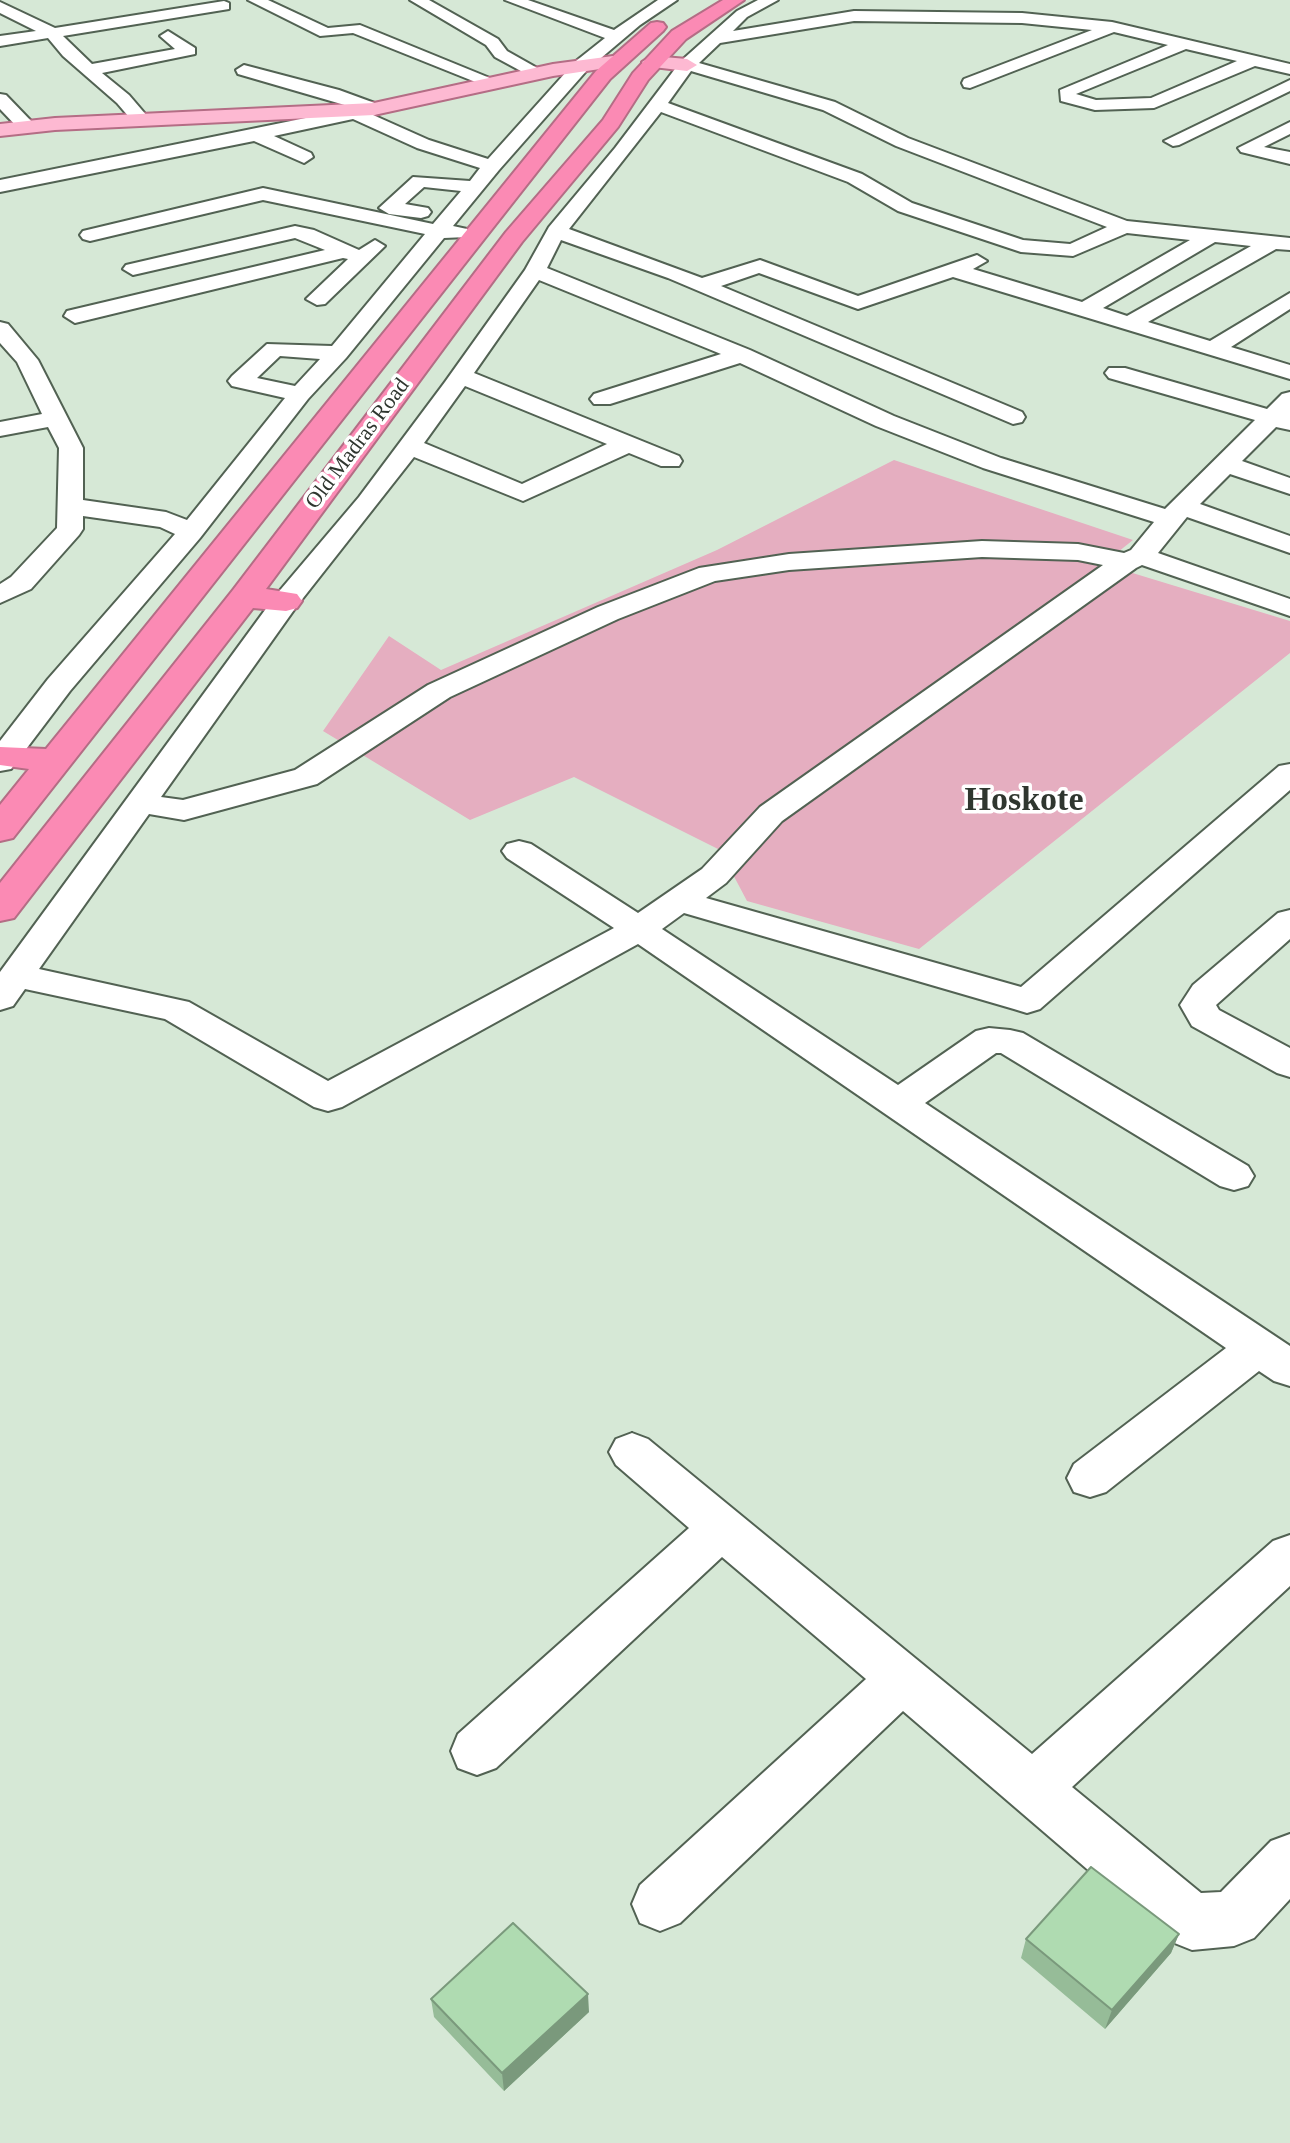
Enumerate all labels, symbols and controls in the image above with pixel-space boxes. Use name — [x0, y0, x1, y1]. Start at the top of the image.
street label: Old Madras Road — [300, 374, 416, 514]
district label: Hoskote — [964, 781, 1084, 821]

